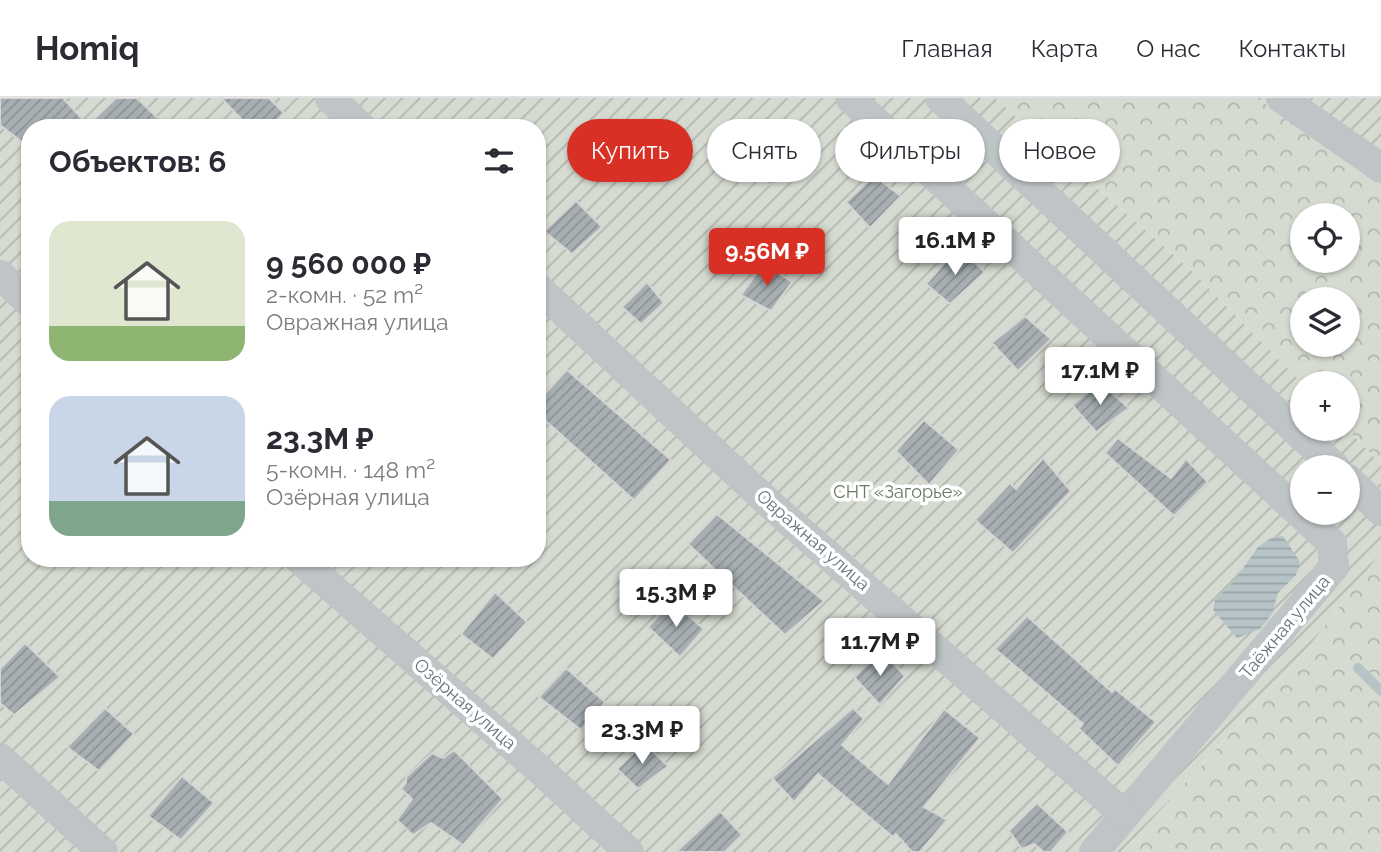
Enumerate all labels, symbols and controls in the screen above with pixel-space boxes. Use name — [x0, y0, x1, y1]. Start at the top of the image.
text: Homiq — [35, 29, 139, 68]
text: Главная — [901, 34, 993, 63]
text: Карта — [1031, 34, 1098, 63]
text: О нас — [1136, 34, 1201, 63]
text: Контакты — [1239, 34, 1346, 63]
chip: Купить — [567, 119, 693, 182]
chip: Снять — [707, 119, 821, 182]
chip: Фильтры — [835, 119, 985, 182]
chip: Новое — [999, 119, 1120, 182]
icon: filters — [480, 142, 518, 180]
text: Объектов: 6 — [49, 144, 226, 179]
map controls — [1290, 203, 1360, 525]
button: locate — [1290, 203, 1360, 273]
pin: 16.1M ₽ — [890, 218, 1020, 277]
text: 16.1M ₽ — [915, 226, 995, 253]
pin: 9.56M ₽ — [702, 228, 832, 288]
text: 9.56M ₽ — [725, 237, 809, 264]
text: 9 560 000 ₽ — [266, 246, 431, 281]
icon: home — [105, 249, 189, 333]
text: 2-комн. · 52 m² — [266, 281, 423, 308]
button: layers — [1290, 287, 1360, 357]
text: Овражная улица — [266, 308, 449, 335]
pin: 17.1M ₽ — [1035, 348, 1165, 407]
text: 17.1M ₽ — [1061, 356, 1139, 383]
button: + — [1290, 371, 1360, 441]
text: 23.3M ₽ — [266, 421, 374, 456]
icon: home — [105, 424, 189, 508]
button: − — [1290, 455, 1360, 525]
text: 5-комн. · 148 m² — [266, 456, 435, 483]
park label: СНТ «Загорье» — [833, 481, 963, 502]
text: Озёрная улица — [266, 483, 430, 510]
street label: Овражная улица — [753, 485, 874, 594]
pin: 15.3M ₽ — [611, 570, 741, 629]
street label: Таёжная улица — [1235, 571, 1334, 683]
text: 15.3M ₽ — [636, 578, 716, 605]
pin: 11.7M ₽ — [815, 618, 945, 678]
text: 11.7M ₽ — [840, 627, 920, 654]
street label: Озёрная улица — [410, 654, 521, 754]
pin: 23.3M ₽ — [577, 706, 707, 766]
text: 23.3M ₽ — [601, 715, 683, 742]

